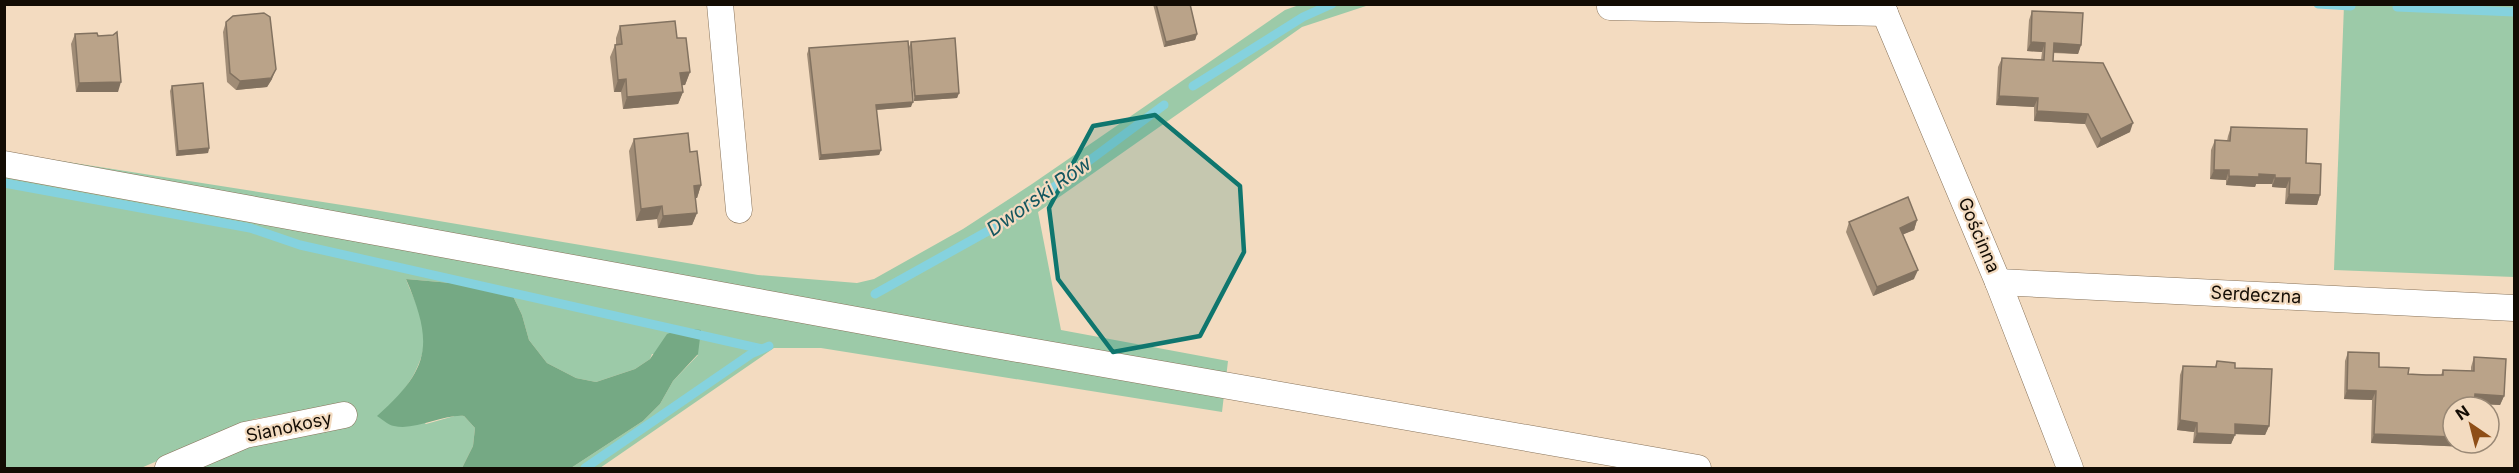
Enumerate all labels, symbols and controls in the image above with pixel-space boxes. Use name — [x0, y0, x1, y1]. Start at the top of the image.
water label: Dworski Rów — [982, 151, 1097, 241]
street label: Gościnna — [1954, 194, 2005, 276]
street label: Serdeczna — [2210, 282, 2302, 307]
north arrow — [2441, 395, 2501, 455]
text: N — [2452, 401, 2473, 424]
street label: Sianokosy — [244, 407, 334, 446]

